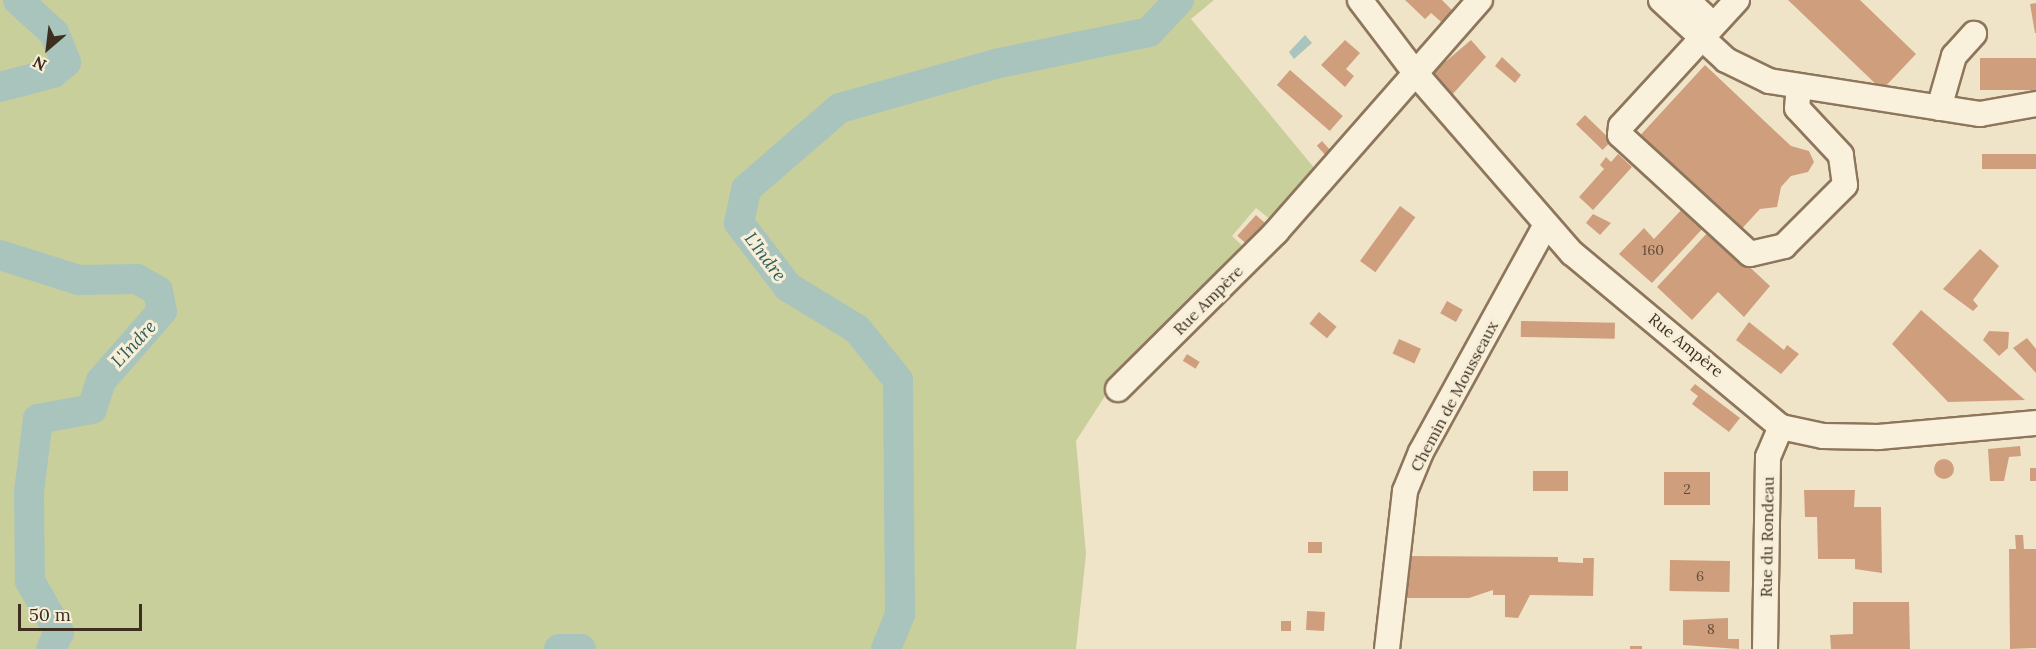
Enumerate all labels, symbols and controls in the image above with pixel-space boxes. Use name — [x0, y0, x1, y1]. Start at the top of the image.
north arrow — [18, 18, 78, 78]
text: N — [29, 52, 50, 76]
water label: L'Indre — [740, 228, 790, 286]
house number: 160 — [1642, 242, 1664, 258]
street label: Rue Ampère — [1169, 261, 1247, 339]
street label: Rue Ampère — [1645, 309, 1727, 381]
water label: L'Indre — [107, 316, 161, 372]
street label: Chemin de Mousseaux — [1406, 317, 1502, 475]
street label: Rue du Rondeau — [1756, 476, 1778, 598]
house number: 2 — [1683, 481, 1691, 497]
house number: 6 — [1696, 568, 1704, 584]
scale bar — [21, 592, 146, 630]
text: 50 m — [29, 603, 71, 626]
house number: 8 — [1707, 621, 1715, 637]

